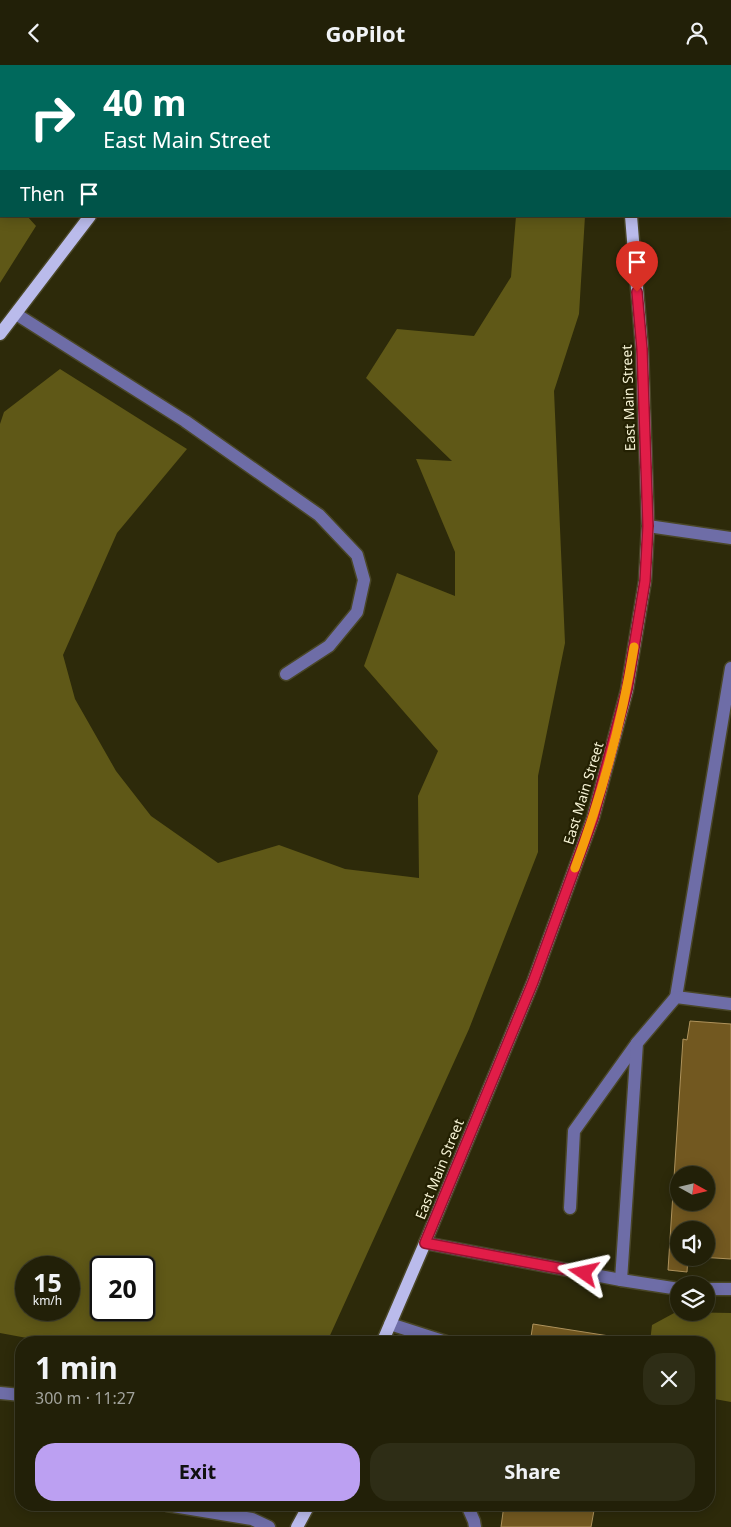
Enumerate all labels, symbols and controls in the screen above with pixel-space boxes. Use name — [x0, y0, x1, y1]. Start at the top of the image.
text: GoPilot — [326, 18, 405, 48]
icon: back — [20, 19, 48, 47]
icon: person — [683, 19, 711, 47]
text: 40 m — [103, 79, 186, 126]
icon: right — [20, 85, 85, 150]
text: East Main Street — [103, 124, 271, 154]
icon: arrive — [75, 180, 103, 208]
text: Then — [20, 181, 65, 207]
pin — [616, 241, 658, 292]
icon: arrive — [623, 248, 651, 276]
street label: East Main Street — [617, 344, 639, 452]
street label: East Main Street — [558, 739, 608, 847]
street label: East Main Street — [410, 1116, 468, 1222]
north arrow — [670, 1166, 715, 1211]
map controls — [670, 1166, 715, 1321]
button: sound — [670, 1221, 715, 1266]
position arrow — [557, 1246, 609, 1298]
speed limit sign: 20 — [90, 1256, 155, 1321]
text: 15 — [33, 1265, 62, 1299]
button: layers — [670, 1276, 715, 1321]
text: km/h — [33, 1292, 62, 1309]
text: 1 min — [35, 1347, 118, 1388]
button: close — [643, 1353, 695, 1405]
text: 300 m · 11:27 — [35, 1387, 135, 1409]
button: Exit — [35, 1443, 360, 1501]
button: Share — [370, 1443, 695, 1501]

